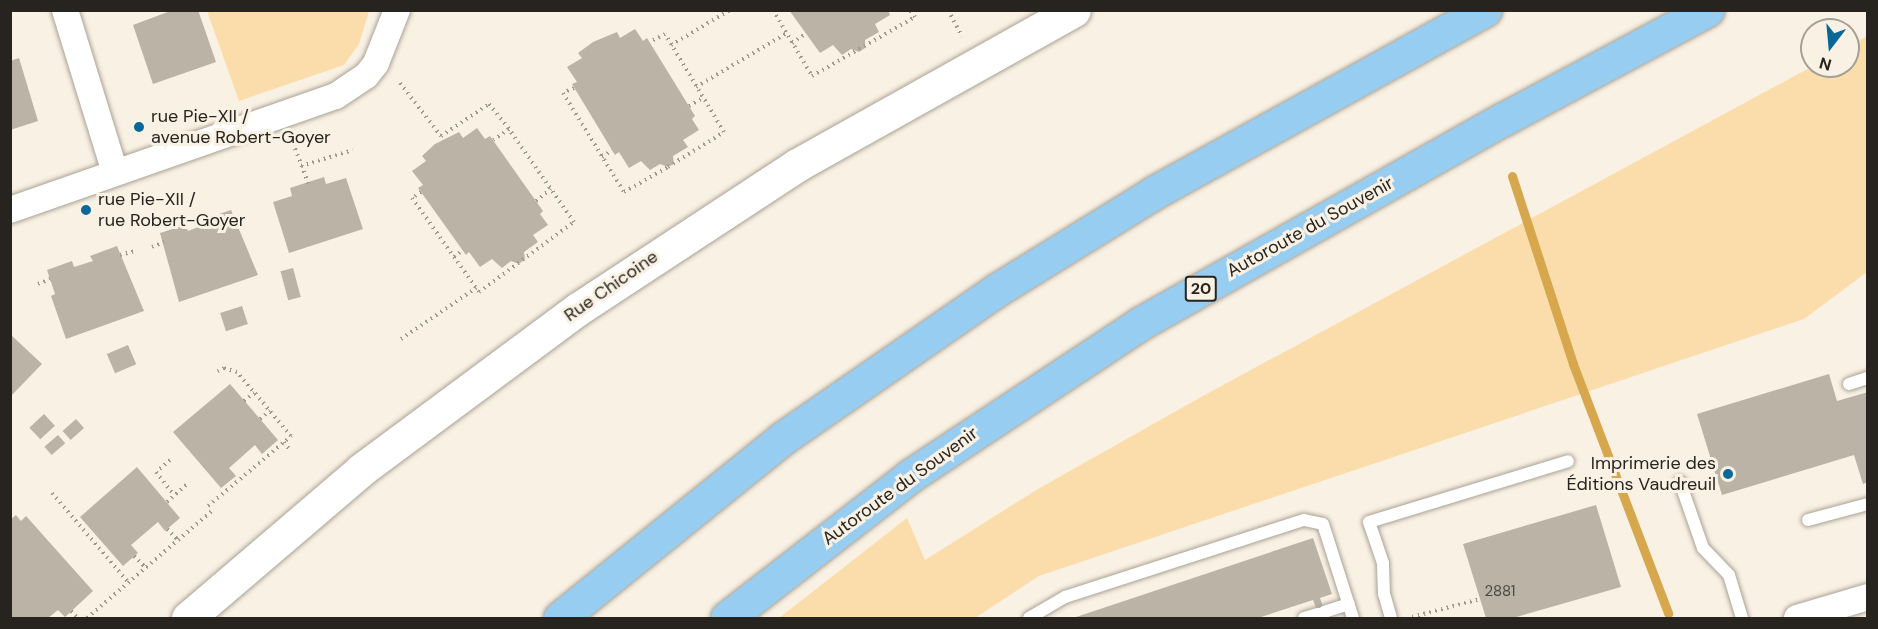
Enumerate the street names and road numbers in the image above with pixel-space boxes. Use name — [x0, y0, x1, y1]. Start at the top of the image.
street label: Autoroute du Souvenir — [1223, 172, 1397, 282]
street label: Rue Chicoine — [560, 246, 662, 326]
road number: 20 — [1184, 276, 1218, 302]
street label: Autoroute du Souvenir — [818, 422, 982, 550]

